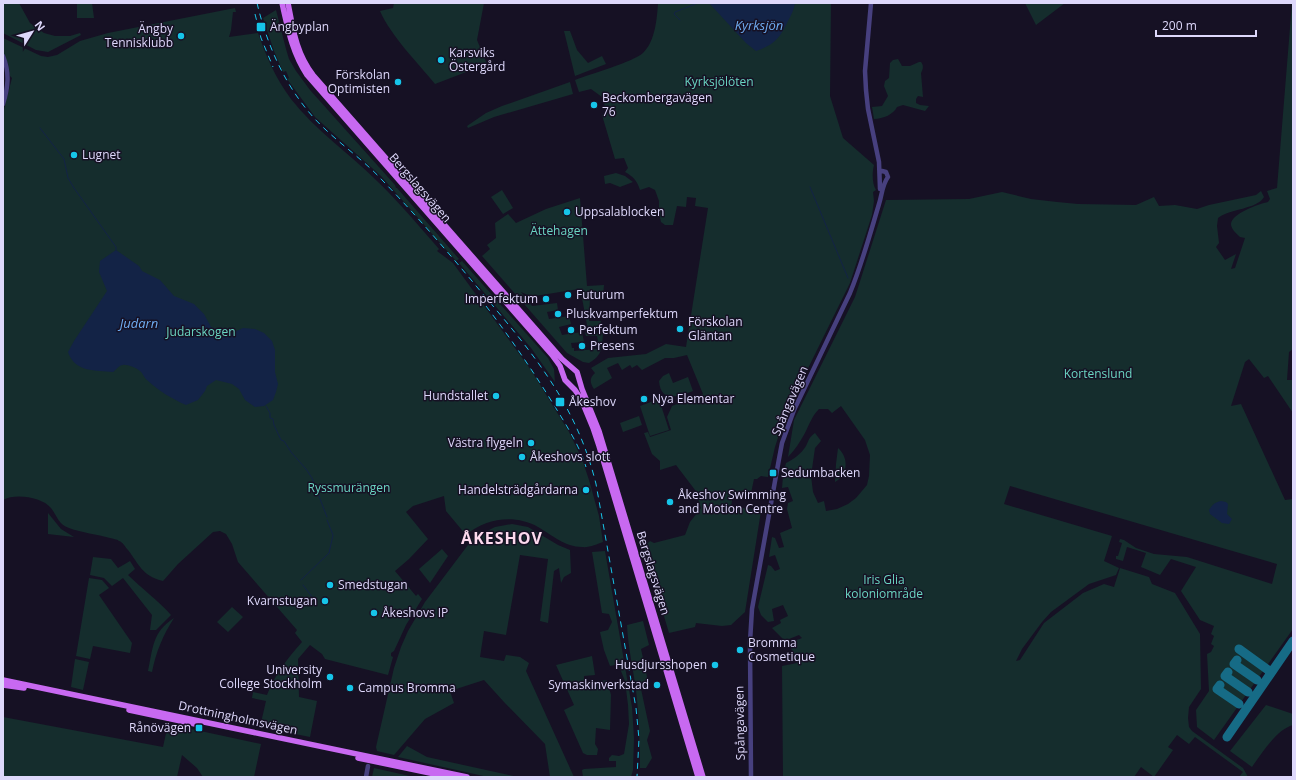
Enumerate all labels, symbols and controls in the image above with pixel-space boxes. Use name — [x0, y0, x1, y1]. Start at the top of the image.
north arrow — [12, 12, 52, 52]
scale bar — [1156, 12, 1256, 38]
water label: Kyrksjön — [735, 16, 783, 34]
text: 200 m — [1162, 17, 1197, 34]
text: N — [32, 18, 49, 34]
place label: Ängbyplan — [270, 18, 329, 35]
place label: Ängby Tennisklubb — [105, 20, 174, 51]
marker: Ängbyplan — [255, 21, 267, 33]
marker: Ängby Tennisklubb — [176, 31, 186, 41]
place label: Karsviks Östergård — [449, 44, 505, 75]
marker: Karsviks Östergård — [436, 55, 446, 65]
place label: Förskolan Optimisten — [328, 66, 390, 97]
park label: Kyrksjölöten — [684, 73, 754, 90]
marker: Förskolan Optimisten — [393, 77, 403, 87]
place label: Beckombergavägen 76 — [602, 89, 712, 120]
marker: Beckombergavägen 76 — [589, 100, 599, 110]
place label: Lugnet — [82, 146, 121, 163]
street label: Bergslagsvägen — [385, 149, 455, 226]
marker: Lugnet — [69, 150, 79, 160]
place label: Uppsalablocken — [575, 203, 664, 220]
marker: Uppsalablocken — [562, 207, 572, 217]
park label: Ättehagen — [530, 222, 588, 239]
place label: Futurum — [576, 286, 625, 303]
place label: Imperfektum — [465, 290, 538, 307]
marker: Futurum — [563, 290, 573, 300]
marker: Imperfektum — [541, 294, 551, 304]
place label: Pluskvamperfektum — [566, 305, 678, 322]
marker: Pluskvamperfektum — [553, 309, 563, 319]
place label: Förskolan Gläntan — [688, 313, 743, 344]
water label: Judarn — [117, 314, 158, 332]
place label: Perfektum — [579, 321, 638, 338]
park label: Judarskogen — [165, 323, 236, 340]
marker: Förskolan Gläntan — [675, 324, 685, 334]
marker: Perfektum — [566, 325, 576, 335]
place label: Presens — [590, 337, 635, 354]
marker: Presens — [577, 341, 587, 351]
street label: Spångavägen — [767, 363, 812, 438]
park label: Kortenslund — [1064, 365, 1132, 382]
place label: Hundstallet — [423, 387, 488, 404]
place label: Nya Elementar — [652, 390, 734, 407]
marker: Hundstallet — [491, 391, 501, 401]
place label: Åkeshov — [569, 393, 616, 410]
marker: Nya Elementar — [639, 394, 649, 404]
marker: Åkeshov — [554, 396, 566, 408]
place label: Västra flygeln — [448, 434, 523, 451]
marker: Västra flygeln — [526, 438, 536, 448]
place label: Åkeshovs slott — [530, 448, 610, 465]
marker: Åkeshovs slott — [517, 452, 527, 462]
place label: Sedumbacken — [781, 464, 860, 481]
marker: Sedumbacken — [768, 468, 778, 478]
park label: Ryssmurängen — [308, 479, 390, 496]
place label: Handelsträdgårdarna — [458, 481, 578, 498]
marker: Handelsträdgårdarna — [581, 485, 591, 495]
place label: Åkeshov Swimming and Motion Centre — [678, 486, 787, 517]
marker: Åkeshov Swimming and Motion Centre — [665, 497, 675, 507]
district label: ÅKESHOV — [461, 527, 543, 549]
street label: Bergslagsvägen — [633, 529, 674, 617]
park label: Iris Glia koloniområde — [845, 571, 923, 602]
place label: Smedstugan — [338, 576, 408, 593]
marker: Smedstugan — [325, 580, 335, 590]
place label: Kvarnstugan — [247, 592, 317, 609]
marker: Kvarnstugan — [320, 596, 330, 606]
place label: Åkeshovs IP — [382, 604, 448, 621]
marker: Åkeshovs IP — [369, 608, 379, 618]
place label: Bromma Cosmetique — [748, 634, 815, 665]
marker: Bromma Cosmetique — [735, 645, 745, 655]
place label: Husdjursshopen — [615, 656, 707, 673]
marker: Husdjursshopen — [710, 660, 720, 670]
place label: University College Stockholm — [219, 661, 323, 692]
marker: University College Stockholm — [325, 672, 335, 682]
place label: Symaskinverkstad — [548, 676, 649, 693]
place label: Campus Bromma — [358, 679, 456, 696]
marker: Symaskinverkstad — [652, 680, 662, 690]
marker: Campus Bromma — [345, 683, 355, 693]
street label: Spångavägen — [730, 686, 749, 760]
street label: Drottningholmsvägen — [177, 697, 299, 738]
place label: Rånövägen — [129, 719, 191, 736]
marker: Rånövägen — [194, 723, 204, 733]

